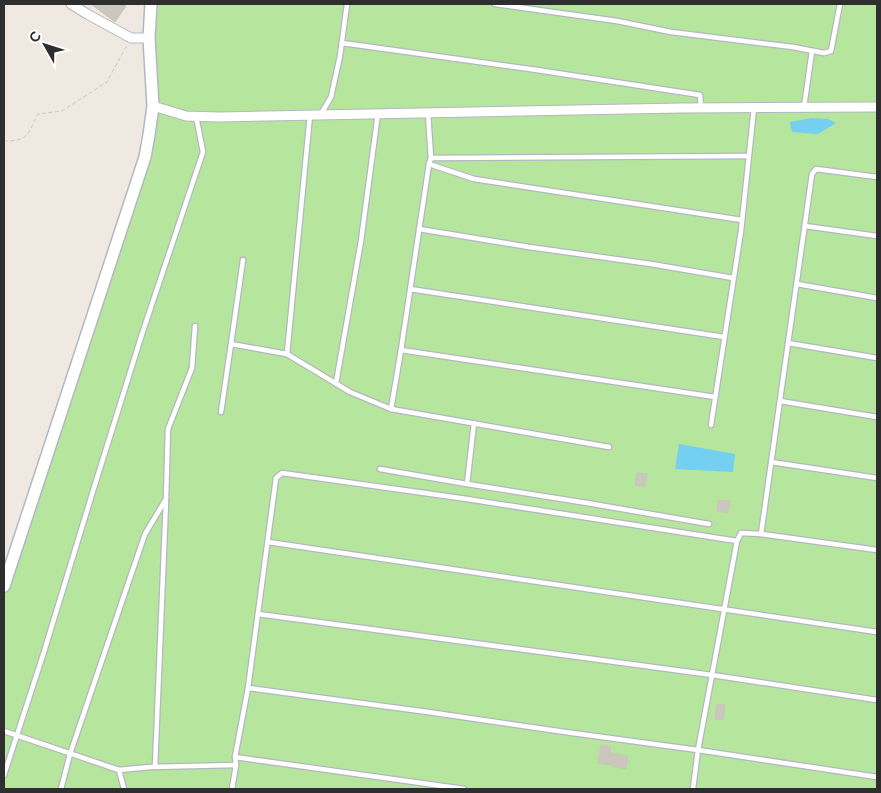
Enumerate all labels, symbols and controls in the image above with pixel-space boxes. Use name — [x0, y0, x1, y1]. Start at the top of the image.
north arrow — [20, 20, 70, 70]
text: С — [26, 28, 44, 46]

